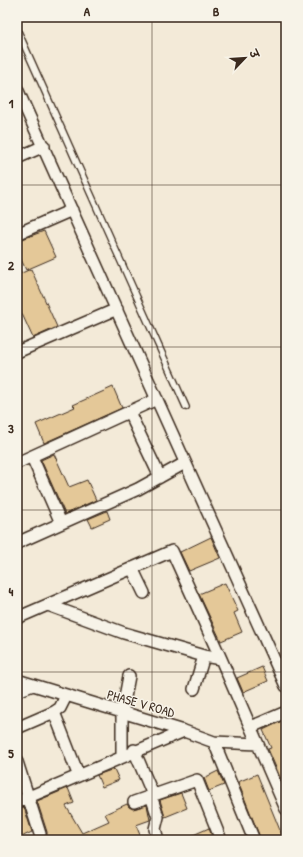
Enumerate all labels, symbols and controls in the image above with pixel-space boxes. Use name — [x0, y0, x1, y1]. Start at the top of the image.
text: A — [84, 2, 91, 20]
text: B — [213, 2, 220, 20]
north arrow — [225, 38, 265, 78]
text: उ — [246, 47, 263, 62]
text: 1 — [9, 94, 14, 112]
text: 2 — [8, 256, 15, 274]
text: 3 — [8, 419, 14, 437]
text: 4 — [9, 582, 14, 600]
street label: PHASE V ROAD — [105, 685, 178, 721]
text: 5 — [8, 744, 14, 762]

